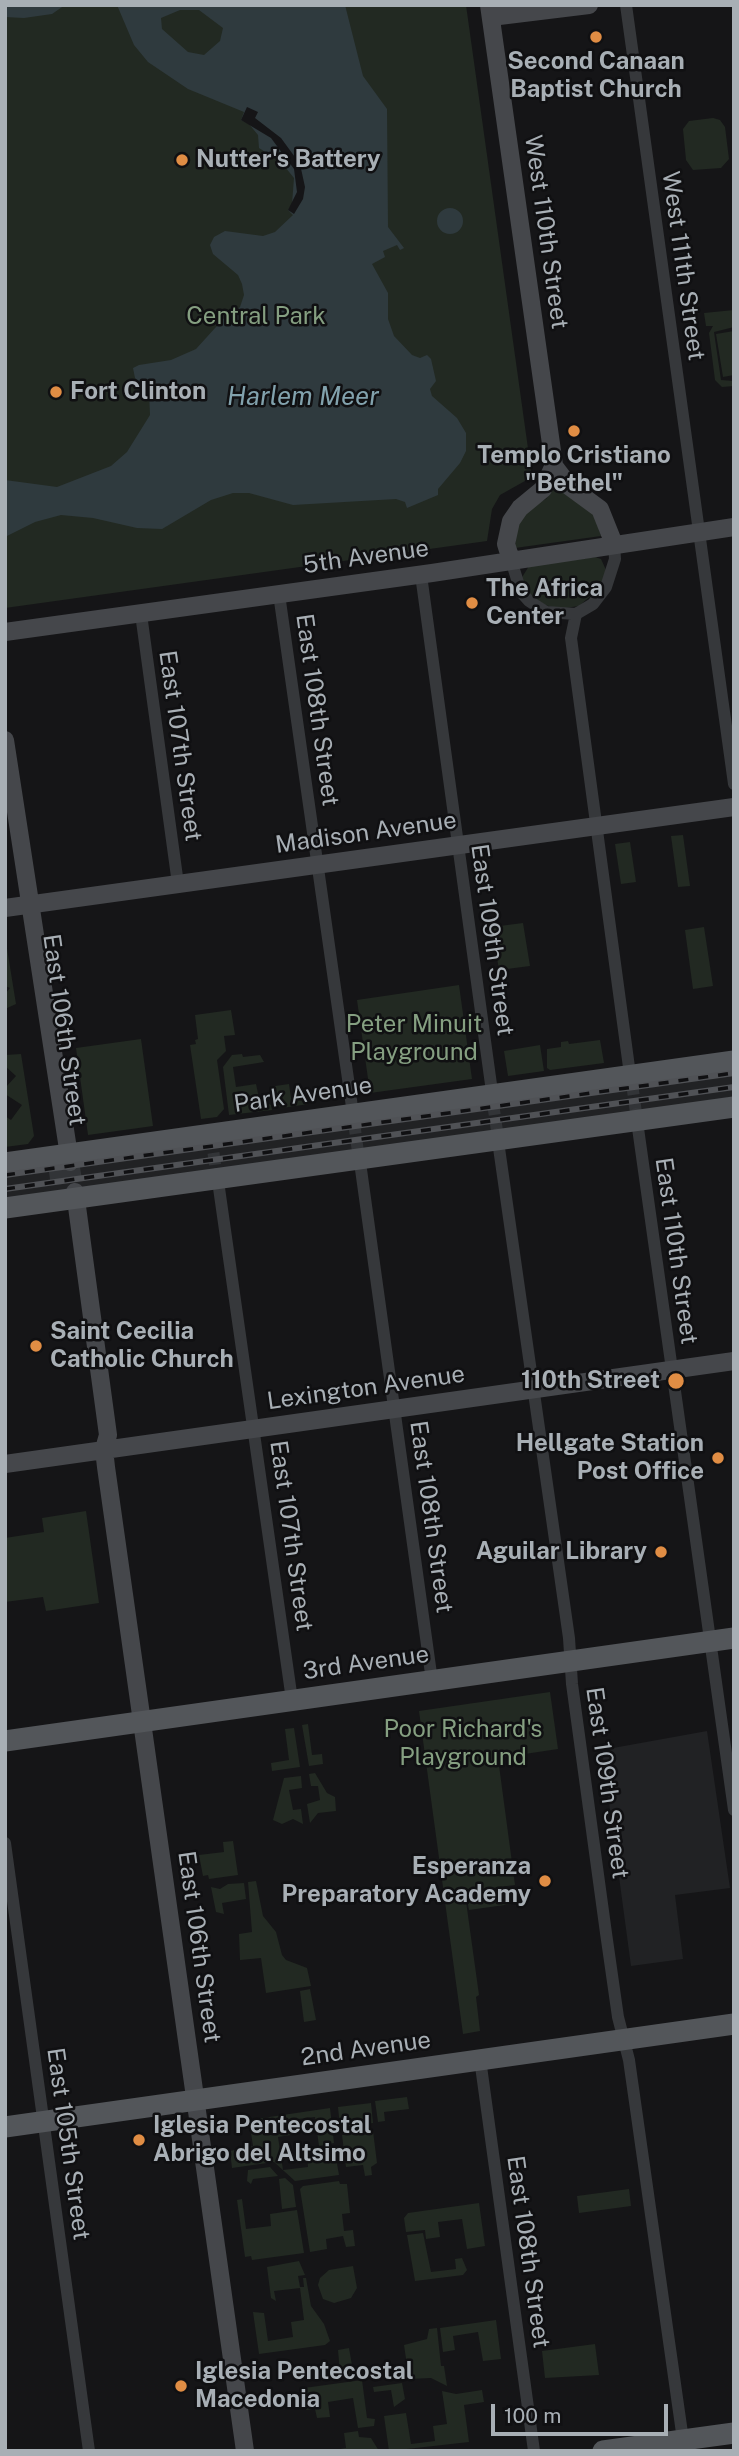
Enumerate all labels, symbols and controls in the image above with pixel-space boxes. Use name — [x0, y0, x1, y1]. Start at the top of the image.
marker: Second Canaan Baptist Church — [588, 29, 604, 45]
place label: Second Canaan Baptist Church — [507, 48, 685, 104]
street label: West 110th Street — [518, 133, 574, 331]
place label: Nutter's Battery — [196, 146, 380, 174]
marker: Nutter's Battery — [174, 152, 190, 168]
street label: West 111th Street — [655, 170, 711, 362]
park label: Central Park — [186, 303, 326, 331]
place label: Fort Clinton — [70, 378, 206, 406]
water label: Harlem Meer — [227, 381, 379, 413]
marker: Fort Clinton — [48, 384, 64, 400]
marker: Templo Cristiano "Bethel" — [566, 423, 582, 439]
place label: Templo Cristiano "Bethel" — [477, 442, 671, 498]
street label: 5th Avenue — [301, 534, 431, 580]
place label: The Africa Center — [486, 575, 603, 631]
marker: The Africa Center — [464, 595, 480, 611]
street label: East 108th Street — [289, 612, 345, 808]
street label: East 107th Street — [152, 649, 208, 843]
street label: Madison Avenue — [274, 806, 458, 860]
street label: East 109th Street — [464, 842, 520, 1038]
street label: East 106th Street — [36, 932, 92, 1128]
park label: Peter Minuit Playground — [346, 1011, 482, 1067]
street label: Park Avenue — [232, 1071, 374, 1119]
street label: East 110th Street — [649, 1156, 703, 1346]
place label: Saint Cecilia Catholic Church — [50, 1318, 234, 1374]
marker: Saint Cecilia Catholic Church — [28, 1338, 44, 1354]
street label: Lexington Avenue — [265, 1360, 467, 1416]
place label: 110th Street — [521, 1367, 660, 1395]
marker: 110th Street — [666, 1371, 686, 1391]
street label: East 108th Street — [403, 1419, 459, 1615]
place label: Hellgate Station Post Office — [516, 1430, 704, 1486]
street label: East 107th Street — [263, 1439, 319, 1633]
marker: Hellgate Station Post Office — [710, 1450, 726, 1466]
place label: Aguilar Library — [476, 1538, 647, 1566]
marker: Aguilar Library — [653, 1544, 669, 1560]
street label: 3rd Avenue — [301, 1640, 431, 1686]
street label: East 109th Street — [579, 1685, 635, 1881]
park label: Poor Richard's Playground — [383, 1716, 543, 1772]
street label: East 106th Street — [171, 1849, 227, 2045]
place label: Esperanza Preparatory Academy — [282, 1853, 531, 1909]
marker: Esperanza Preparatory Academy — [537, 1873, 553, 1889]
street label: 2nd Avenue — [299, 2026, 433, 2072]
street label: East 105th Street — [40, 2046, 96, 2242]
place label: Iglesia Pentecostal Abrigo del Altsimo — [153, 2112, 372, 2168]
marker: Iglesia Pentecostal Abrigo del Altsimo — [131, 2132, 147, 2148]
street label: East 108th Street — [500, 2154, 556, 2350]
place label: Iglesia Pentecostal Macedonia — [195, 2358, 414, 2414]
marker: Iglesia Pentecostal Macedonia — [173, 2378, 189, 2394]
scale bar — [494, 2390, 671, 2434]
text: 100 m — [504, 2403, 561, 2428]

